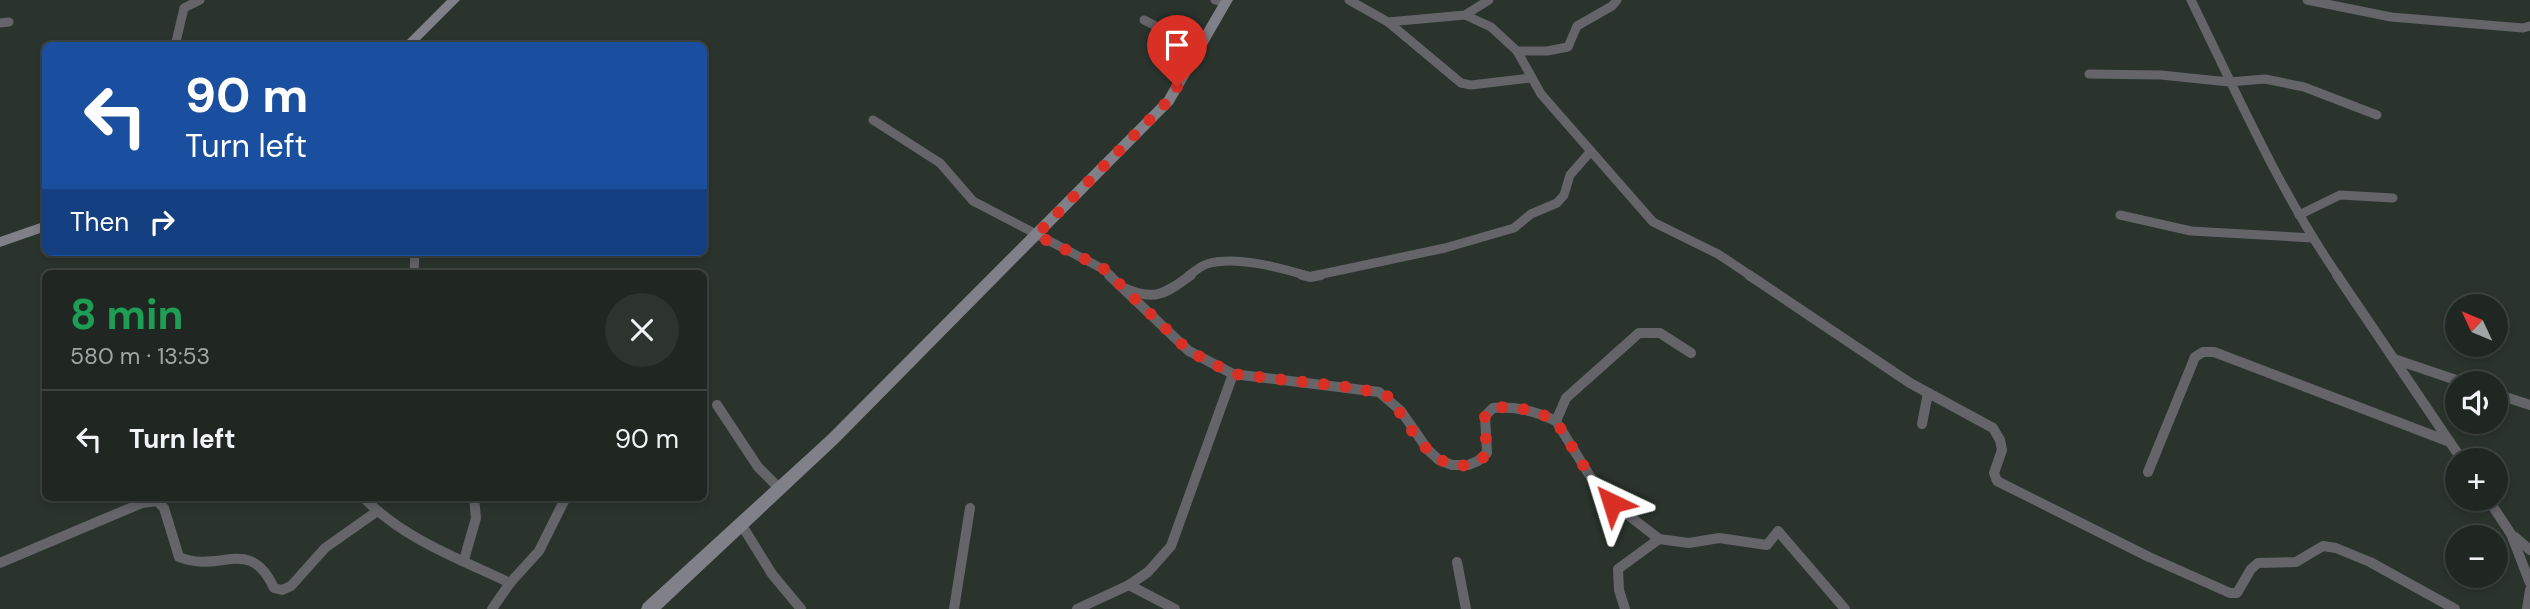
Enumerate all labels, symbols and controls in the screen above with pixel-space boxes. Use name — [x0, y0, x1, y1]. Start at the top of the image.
pin — [1147, 15, 1207, 87]
icon: arrive — [1158, 26, 1196, 64]
text: 90 m — [185, 63, 308, 127]
icon: left — [70, 70, 161, 161]
text: Turn left — [185, 125, 307, 167]
icon: right — [143, 203, 181, 241]
text: Then — [70, 205, 129, 239]
text: 8 min — [70, 287, 183, 342]
button: close — [605, 293, 679, 367]
north arrow — [2445, 294, 2508, 357]
map controls — [2445, 294, 2508, 588]
text: 580 m · 13:53 — [70, 341, 210, 371]
button: sound — [2445, 371, 2508, 434]
icon: left — [70, 420, 108, 458]
text: Turn left — [129, 422, 236, 456]
text: 90 m — [615, 422, 679, 456]
button: + — [2445, 448, 2508, 511]
position arrow — [1575, 466, 1649, 540]
button: − — [2445, 525, 2508, 588]

